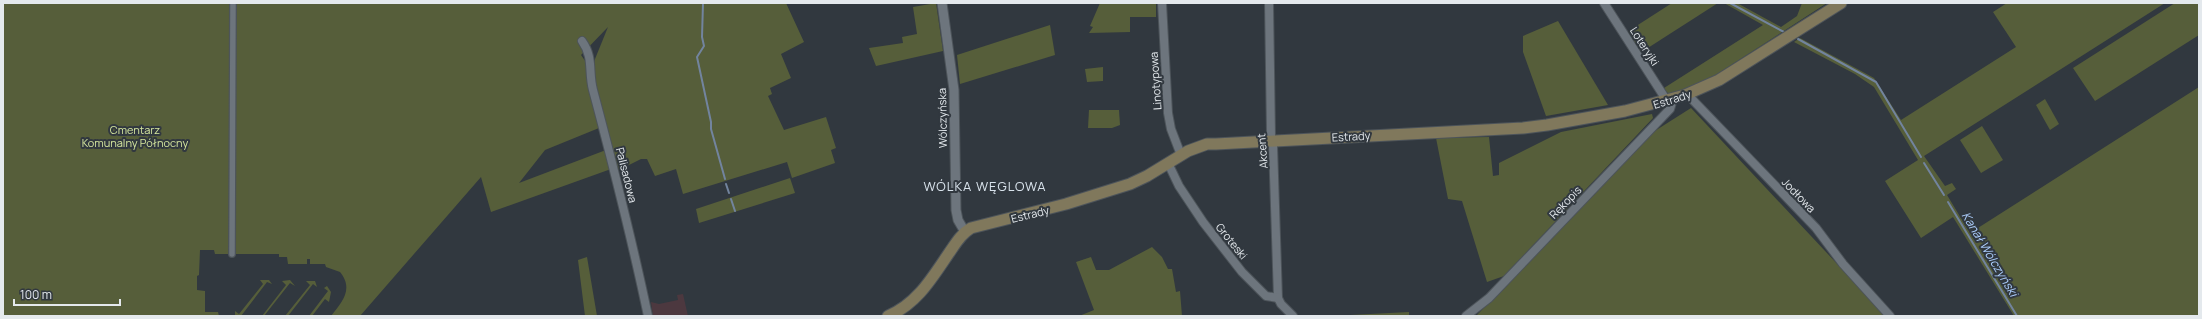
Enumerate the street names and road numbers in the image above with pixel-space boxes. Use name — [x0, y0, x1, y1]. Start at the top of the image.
street label: Loteryjki — [1627, 24, 1663, 68]
street label: Linotypowa — [1145, 51, 1165, 111]
street label: Estrady — [1651, 86, 1693, 112]
street label: Wólczyńska — [934, 88, 950, 148]
street label: Estrady — [1331, 127, 1371, 145]
street label: Akcent — [1253, 133, 1271, 169]
street label: Palisadowa — [613, 146, 641, 204]
street label: Jodłowa — [1779, 174, 1819, 216]
street label: Rękopis — [1546, 182, 1584, 222]
street label: Estrady — [1009, 202, 1051, 226]
street label: Groteski — [1213, 220, 1251, 262]

